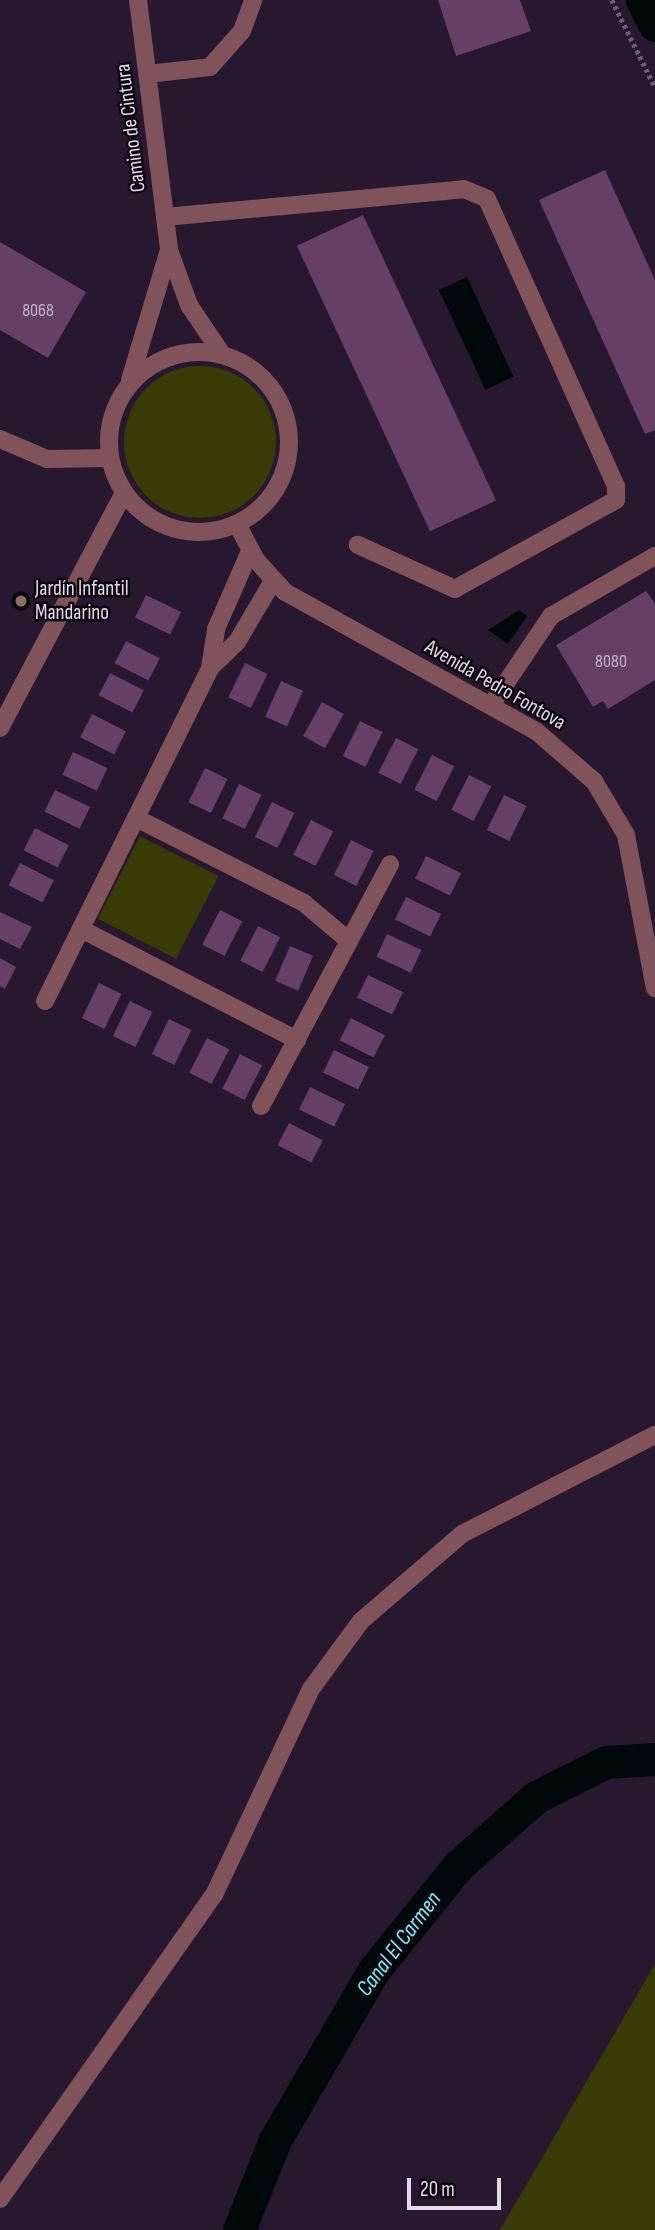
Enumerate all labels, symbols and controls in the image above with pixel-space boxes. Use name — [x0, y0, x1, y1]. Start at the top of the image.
street label: Camino de Cintura — [111, 62, 151, 194]
house number: 8068 — [22, 300, 54, 322]
place label: Jardín Infantil Mandarino — [35, 576, 129, 626]
marker: Jardín Infantil Mandarino — [13, 593, 29, 609]
street label: Avenida Pedro Fontova — [420, 635, 570, 735]
house number: 8080 — [595, 651, 627, 673]
water label: Canal El Carmen — [351, 1886, 447, 2002]
scale bar — [410, 2164, 504, 2208]
text: 20 m — [420, 2177, 455, 2202]

